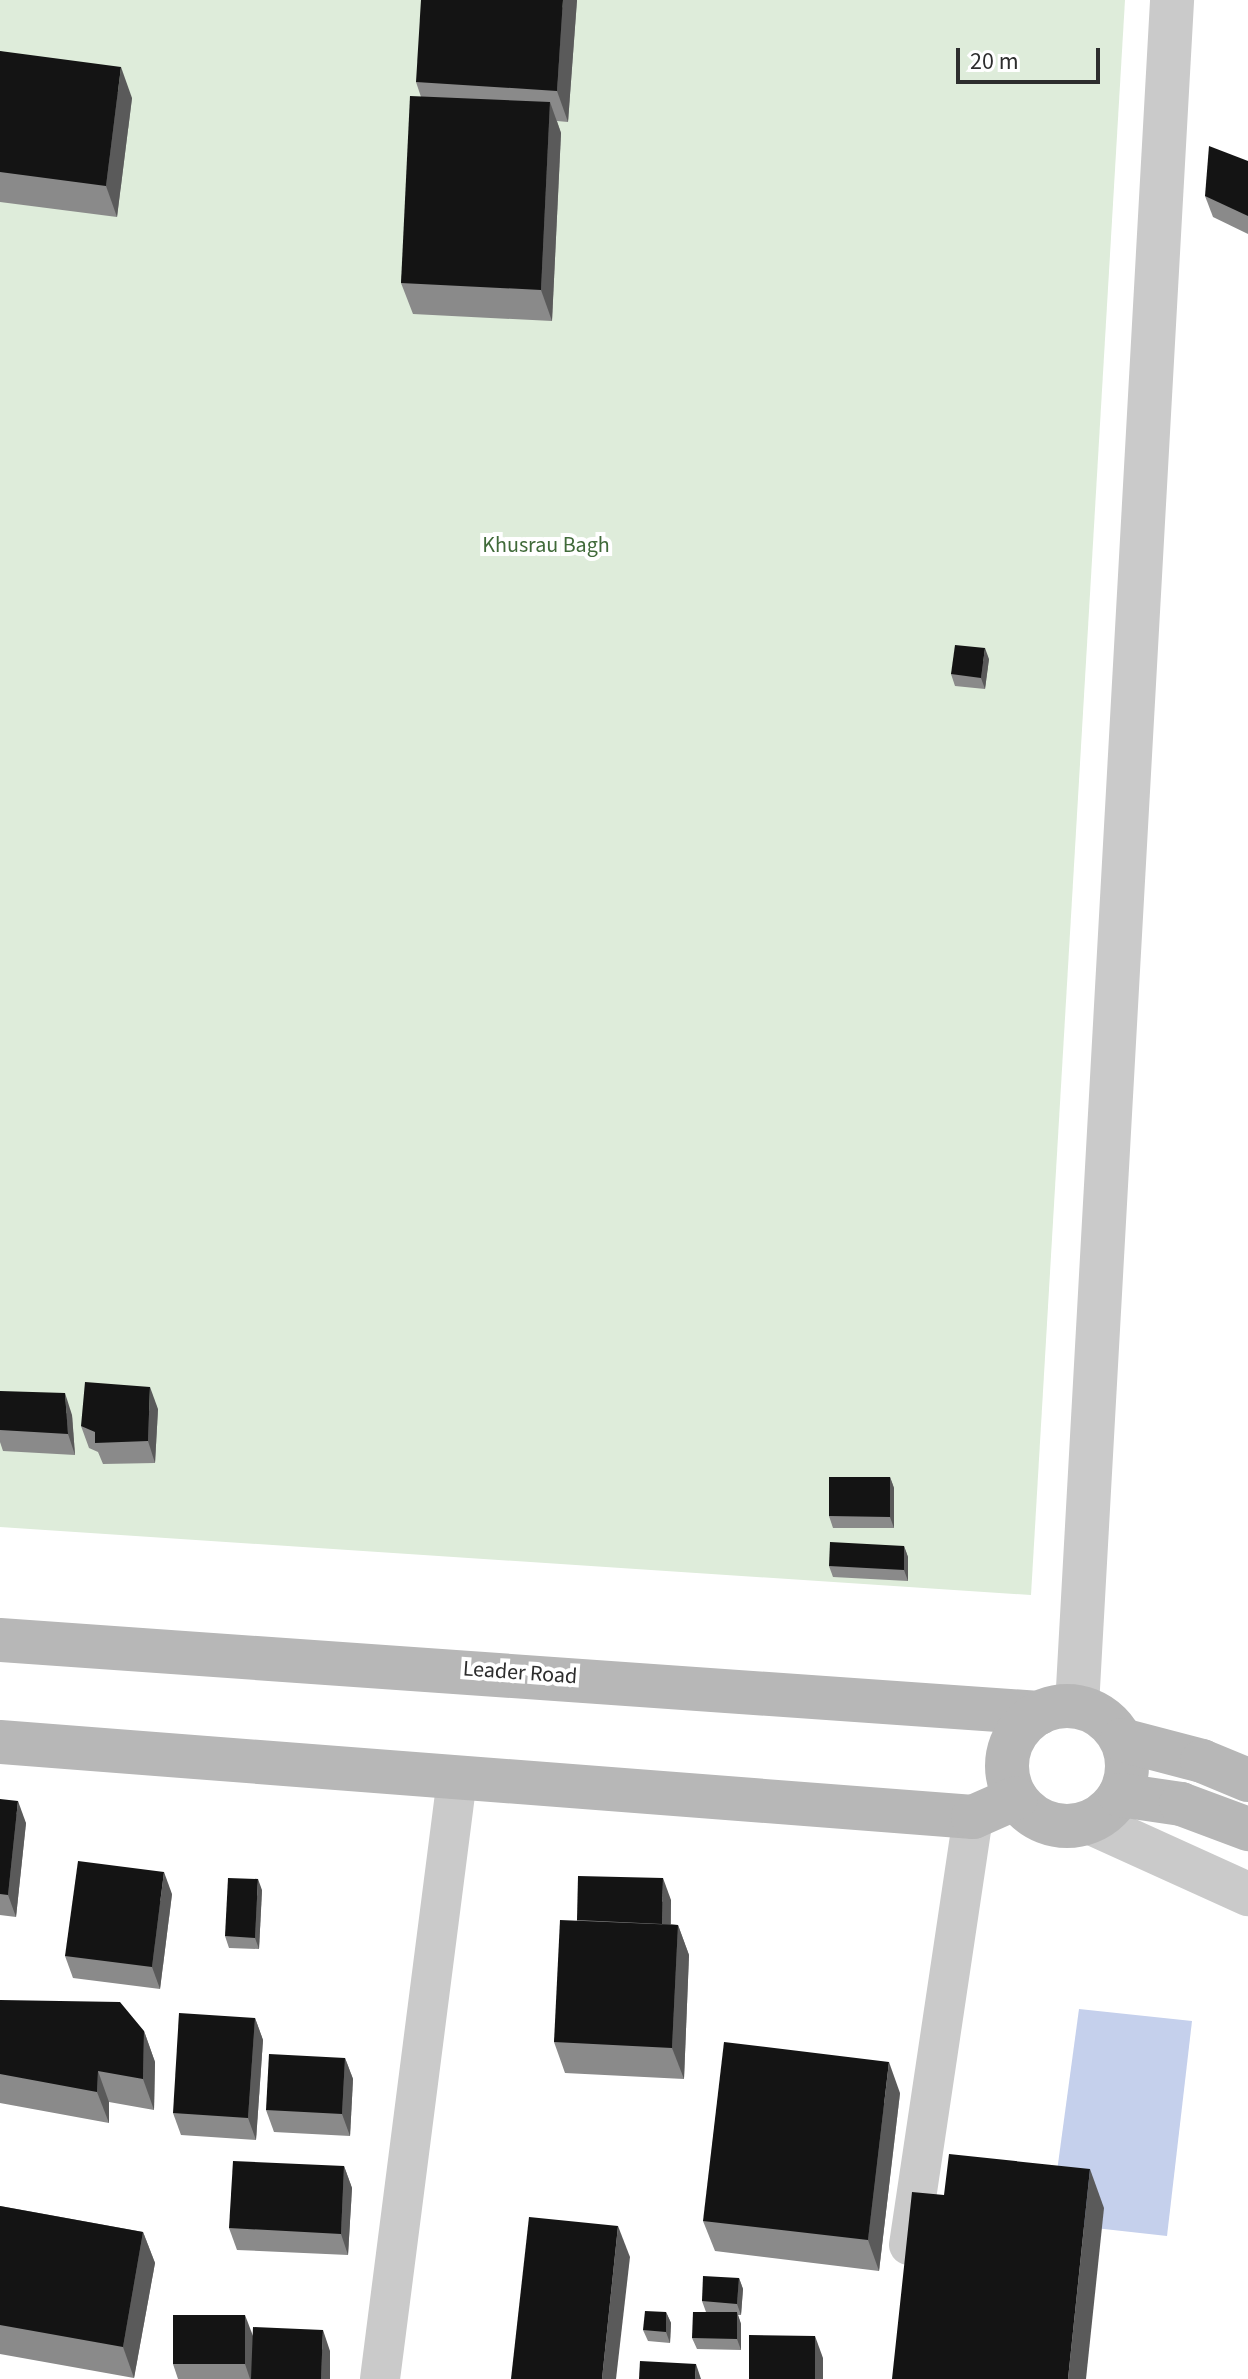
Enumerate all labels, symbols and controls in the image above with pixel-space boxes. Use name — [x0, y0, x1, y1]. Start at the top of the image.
scale bar — [960, 32, 1104, 82]
text: 20 m — [970, 44, 1019, 79]
park label: Khusrau Bagh — [482, 533, 610, 559]
street label: Leader Road — [462, 1656, 578, 1690]

